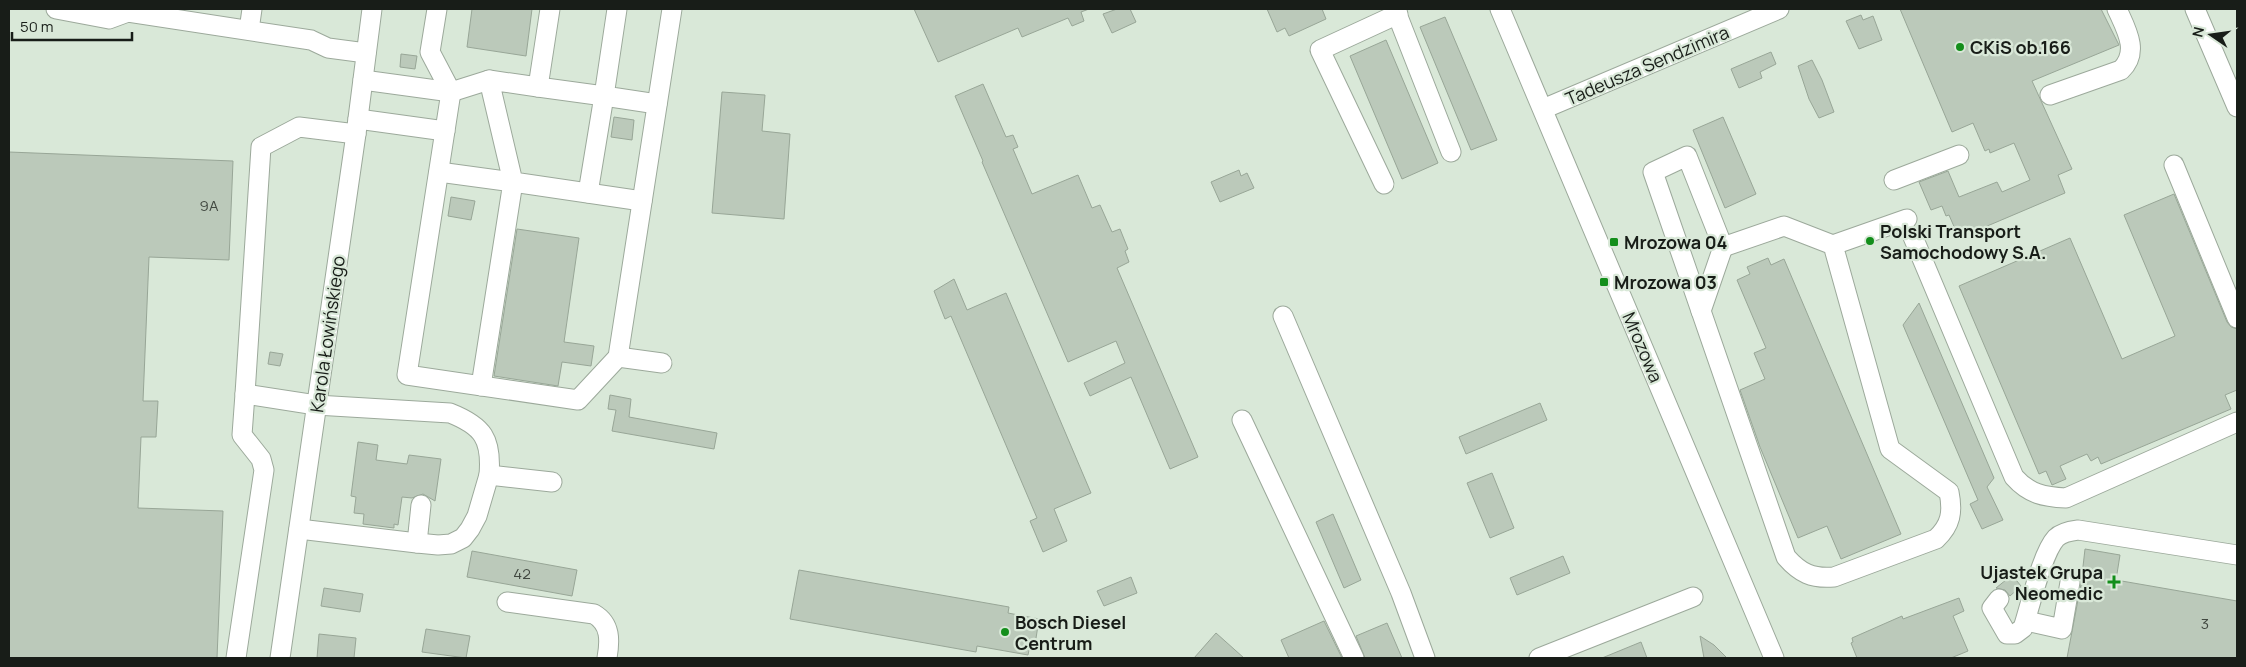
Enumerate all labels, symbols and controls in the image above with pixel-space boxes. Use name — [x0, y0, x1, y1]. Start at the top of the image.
scale bar — [12, 10, 132, 42]
north arrow — [2186, 10, 2236, 60]
text: 50 m — [20, 16, 54, 37]
street label: Tadeusza Sendzimira — [1562, 20, 1732, 110]
text: N — [2187, 25, 2208, 39]
place label: CKiS ob.166 — [1970, 35, 2071, 59]
marker: CKiS ob.166 — [1954, 41, 1966, 53]
house number: 9A — [200, 195, 219, 216]
place label: Polski Transport Samochodowy S.A. — [1880, 219, 2046, 264]
place label: Mrozowa 04 — [1624, 230, 1728, 254]
marker: Polski Transport Samochodowy S.A. — [1864, 235, 1876, 247]
marker: Mrozowa 04 — [1608, 236, 1620, 248]
street label: Karola Łowińskiego — [304, 254, 350, 414]
place label: Mrozowa 03 — [1614, 270, 1717, 294]
marker: Mrozowa 03 — [1598, 276, 1610, 288]
street label: Mrozowa — [1617, 308, 1669, 386]
place label: Ujastek Grupa Neomedic — [1980, 560, 2103, 605]
house number: 42 — [513, 563, 531, 584]
marker: Ujastek Grupa Neomedic — [2107, 575, 2121, 589]
place label: Bosch Diesel Centrum — [1015, 610, 1126, 655]
house number: 3 — [2201, 613, 2209, 634]
marker: Bosch Diesel Centrum — [999, 626, 1011, 638]

